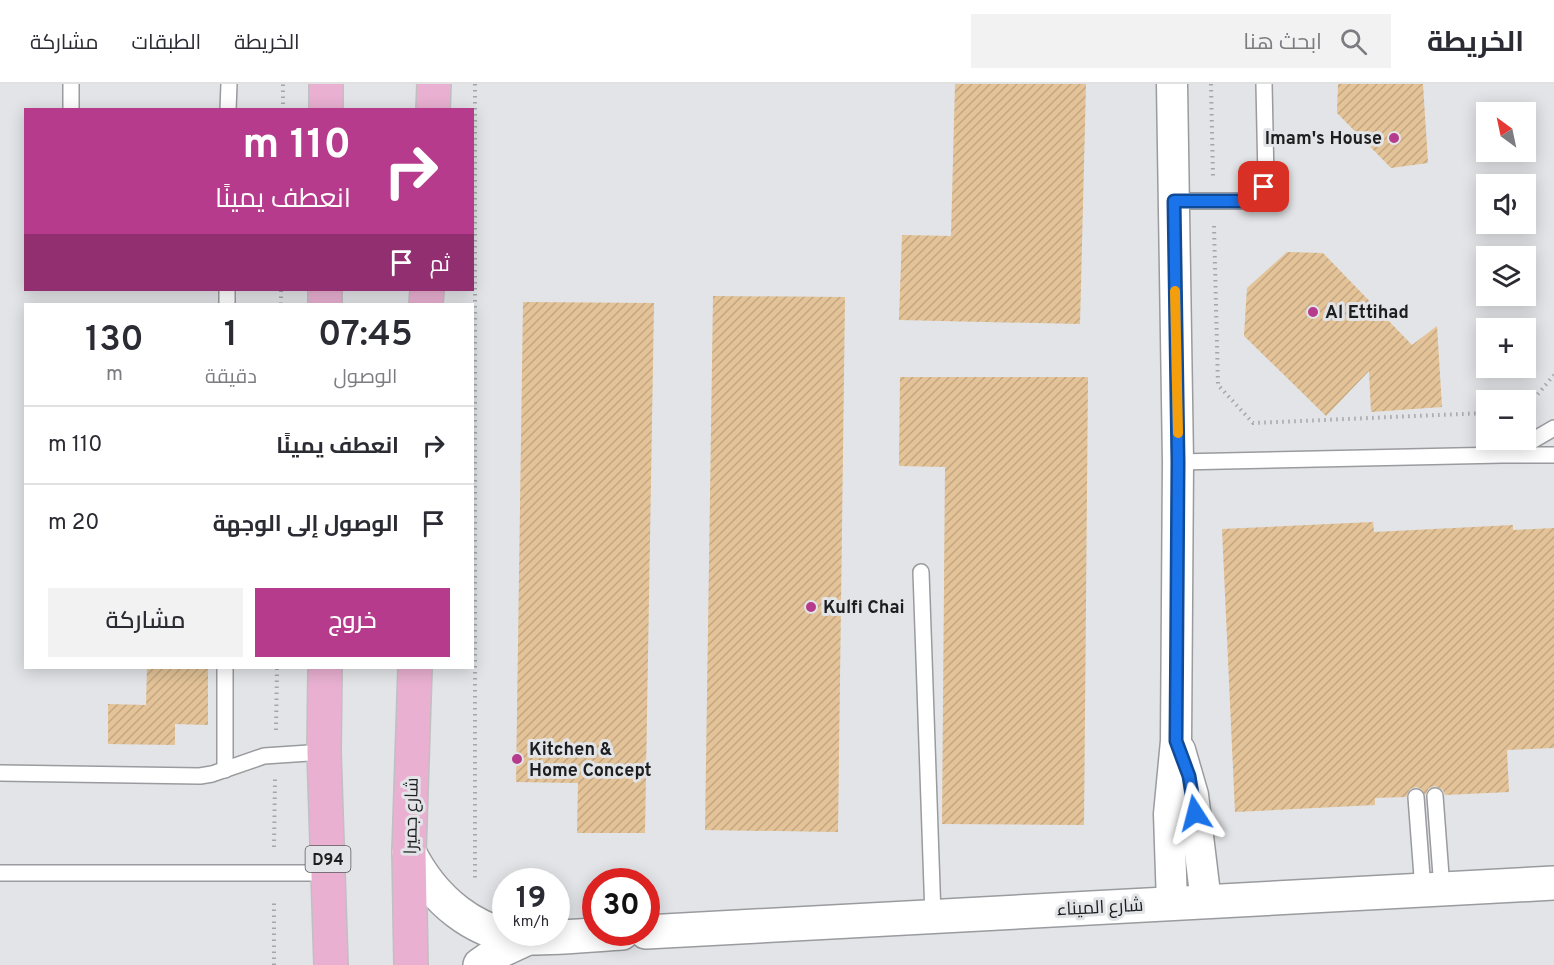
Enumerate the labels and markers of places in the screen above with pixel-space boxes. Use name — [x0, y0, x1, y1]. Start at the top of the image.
place label: Imam's House — [1265, 128, 1382, 151]
marker: Imam's House — [1387, 131, 1401, 145]
pin — [1238, 161, 1289, 212]
place label: Al Ettihad — [1325, 302, 1409, 325]
marker: Al Ettihad — [1306, 305, 1320, 319]
place label: Kulfi Chai — [823, 597, 905, 620]
marker: Kulfi Chai — [804, 600, 818, 614]
place label: Kitchen & Home Concept — [529, 739, 652, 783]
marker: Kitchen & Home Concept — [510, 752, 524, 766]

